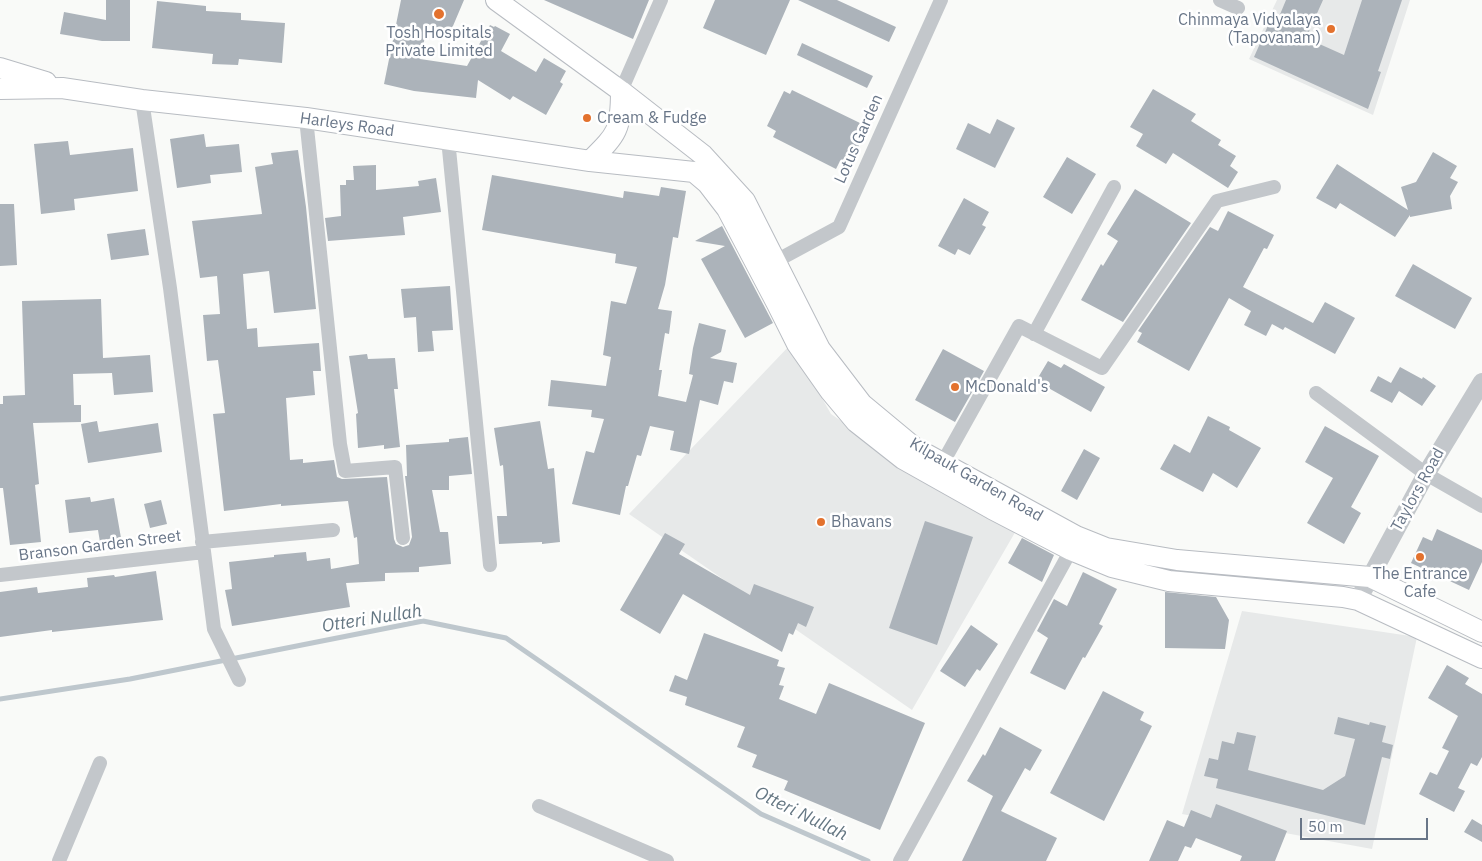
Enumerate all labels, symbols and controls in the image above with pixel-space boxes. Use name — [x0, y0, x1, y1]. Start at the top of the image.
marker: Tosh Hospitals Private Limited — [432, 7, 446, 21]
place label: Chinmaya Vidyalaya (Tapovanam) — [1178, 10, 1321, 48]
place label: Tosh Hospitals Private Limited — [385, 23, 493, 61]
marker: Chinmaya Vidyalaya (Tapovanam) — [1325, 23, 1337, 35]
street label: Lotus Garden — [831, 91, 887, 187]
place label: Cream & Fudge — [597, 108, 707, 128]
street label: Harleys Road — [299, 109, 395, 141]
marker: Cream & Fudge — [581, 112, 593, 124]
place label: McDonald's — [965, 377, 1049, 397]
marker: McDonald's — [949, 381, 961, 393]
street label: Kilpauk Garden Road — [906, 434, 1046, 526]
street label: Taylors Road — [1387, 445, 1449, 535]
place label: Bhavans — [831, 512, 892, 532]
marker: Bhavans — [815, 516, 827, 528]
street label: Branson Garden Street — [18, 526, 182, 566]
marker: The Entrance Cafe — [1414, 551, 1426, 563]
place label: The Entrance Cafe — [1372, 564, 1468, 602]
water label: Otteri Nullah — [321, 600, 423, 638]
water label: Otteri Nullah — [751, 782, 851, 846]
scale bar — [1302, 808, 1430, 840]
text: 50 m — [1308, 817, 1343, 836]

